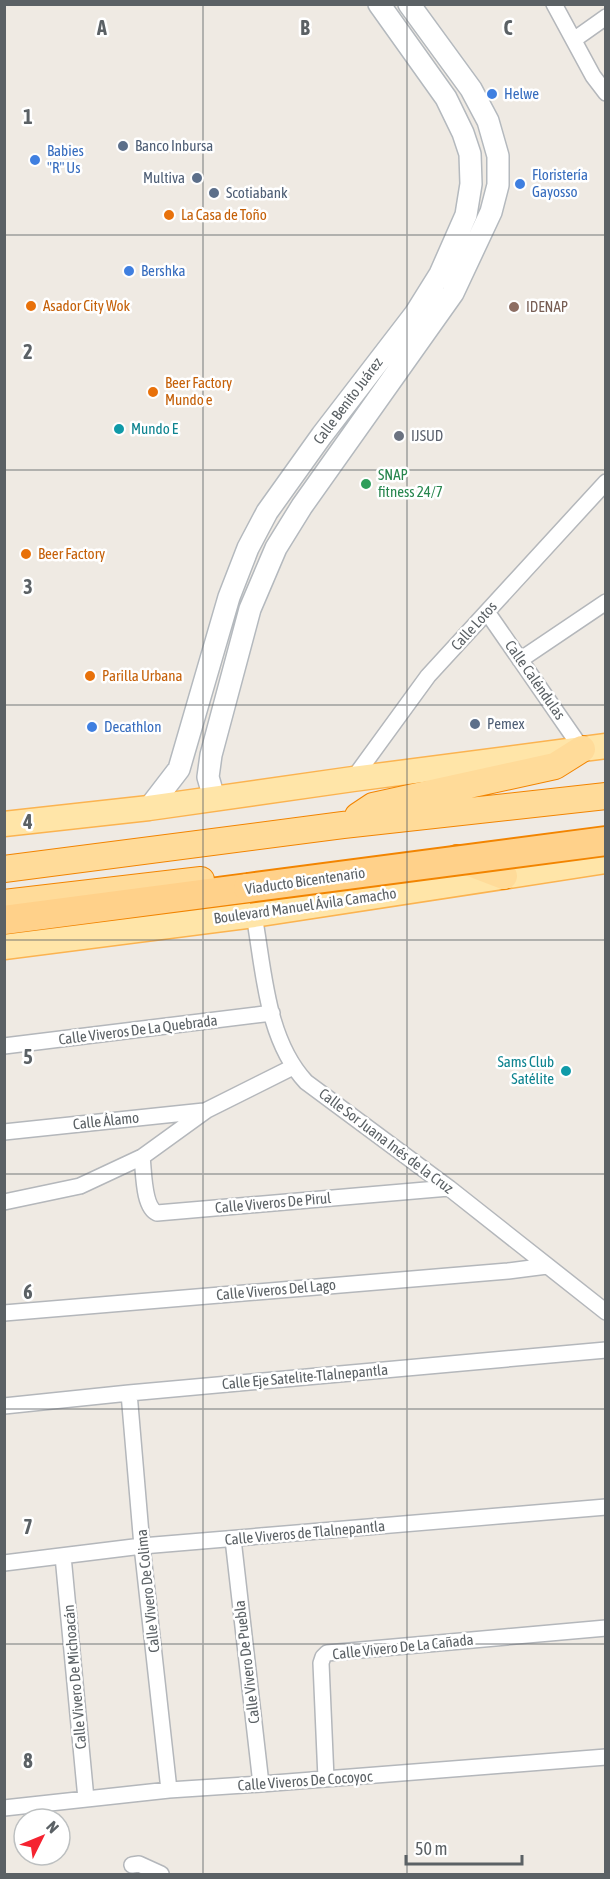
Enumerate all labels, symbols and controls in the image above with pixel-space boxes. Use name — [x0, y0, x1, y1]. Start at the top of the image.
text: A — [96, 16, 107, 39]
text: B — [300, 16, 310, 39]
text: C — [504, 16, 513, 39]
place label: Helwe — [504, 85, 539, 102]
marker: Helwe — [485, 87, 499, 101]
text: 1 — [23, 105, 33, 128]
place label: Banco Inbursa — [135, 137, 213, 154]
marker: Banco Inbursa — [116, 139, 130, 153]
place label: Babies "R" Us — [47, 142, 84, 176]
marker: Babies "R" Us — [28, 153, 42, 167]
place label: Floristería Gayosso — [532, 166, 588, 200]
place label: Multiva — [143, 169, 185, 186]
marker: Multiva — [190, 171, 204, 185]
marker: Floristería Gayosso — [513, 177, 527, 191]
place label: Scotiabank — [226, 184, 288, 201]
marker: Scotiabank — [207, 186, 221, 200]
place label: La Casa de Toño — [181, 206, 267, 223]
marker: La Casa de Toño — [162, 208, 176, 222]
place label: Bershka — [141, 262, 186, 279]
marker: Bershka — [122, 264, 136, 278]
place label: Asador City Wok — [43, 297, 130, 314]
place label: IDENAP — [526, 298, 568, 315]
marker: Asador City Wok — [24, 299, 38, 313]
marker: IDENAP — [507, 300, 521, 314]
text: 2 — [23, 340, 33, 363]
street label: Calle Benito Juárez — [310, 354, 386, 447]
place label: Beer Factory Mundo e — [165, 374, 232, 408]
marker: Beer Factory Mundo e — [146, 385, 160, 399]
place label: Mundo E — [131, 420, 179, 437]
marker: Mundo E — [112, 422, 126, 436]
place label: IJSUD — [411, 427, 443, 444]
marker: IJSUD — [392, 429, 406, 443]
place label: SNAP fitness 24/7 — [378, 466, 443, 500]
marker: SNAP fitness 24/7 — [359, 477, 373, 491]
place label: Beer Factory — [38, 545, 105, 562]
marker: Beer Factory — [19, 547, 33, 561]
text: 3 — [23, 575, 33, 598]
street label: Calle Lotos — [447, 598, 500, 654]
street label: Calle Caléndulas — [502, 637, 569, 723]
place label: Parilla Urbana — [102, 667, 183, 684]
marker: Parilla Urbana — [83, 669, 97, 683]
place label: Pemex — [487, 715, 525, 732]
marker: Pemex — [468, 717, 482, 731]
place label: Decathlon — [104, 718, 161, 735]
marker: Decathlon — [85, 720, 99, 734]
text: 4 — [22, 810, 33, 833]
street label: Viaducto Bicentenario — [244, 864, 366, 897]
street label: Boulevard Manuel Ávila Camacho — [213, 884, 397, 927]
street label: Calle Viveros De La Quebrada — [57, 1011, 218, 1048]
text: 5 — [23, 1045, 33, 1068]
place label: Sams Club Satélite — [497, 1053, 554, 1087]
marker: Sams Club Satélite — [559, 1064, 573, 1078]
street label: Calle Sor Juana Inés de la Cruz — [316, 1085, 457, 1197]
street label: Calle Álamo — [72, 1109, 140, 1132]
street label: Calle Viveros De Pirul — [214, 1189, 332, 1216]
street label: Calle Viveros Del Lago — [215, 1276, 337, 1303]
text: 6 — [23, 1280, 33, 1303]
street label: Calle Eje Satelite-Tlalnepantla — [221, 1361, 389, 1392]
text: 7 — [23, 1515, 33, 1538]
street label: Calle Viveros de Tlalnepantla — [224, 1517, 386, 1548]
street label: Calle Vivero De Colima — [133, 1529, 162, 1654]
street label: Calle Vivero De Puebla — [230, 1599, 263, 1725]
street label: Calle Vivero De Michoacán — [60, 1604, 89, 1750]
street label: Calle Vivero De La Cañada — [332, 1631, 474, 1662]
text: 8 — [23, 1749, 33, 1772]
street label: Calle Viveros De Cocoyoc — [237, 1767, 373, 1794]
north arrow — [12, 1807, 72, 1867]
text: N — [43, 1817, 63, 1836]
scale bar — [406, 1828, 522, 1866]
text: 50 m — [415, 1838, 447, 1859]

